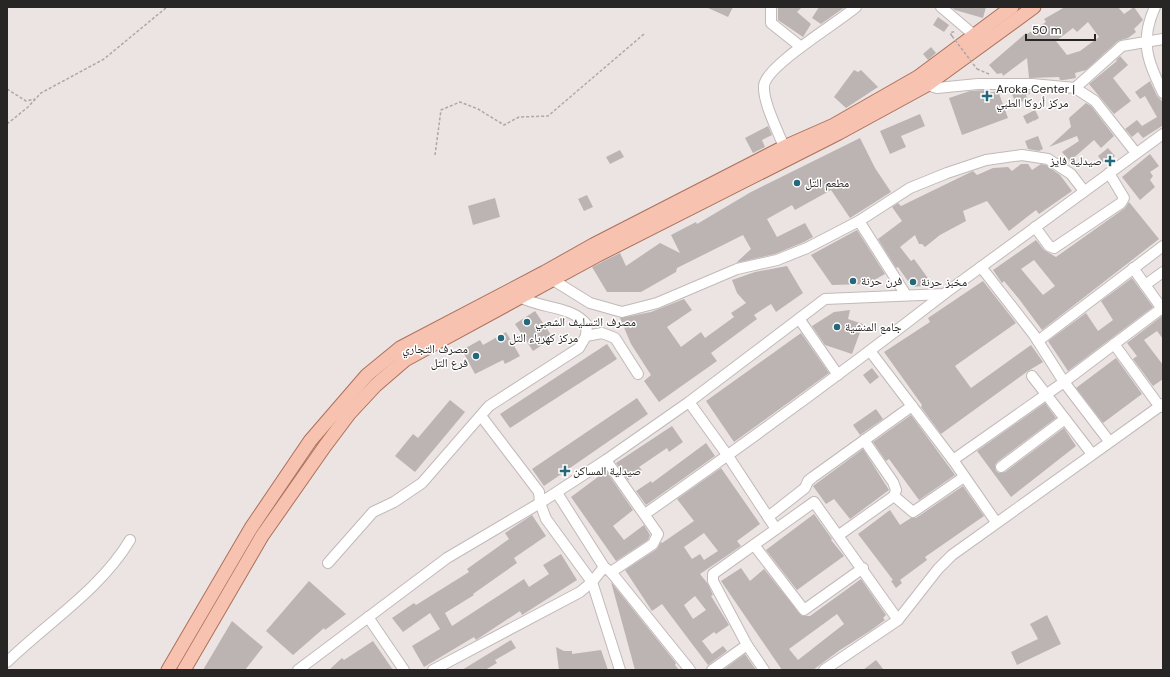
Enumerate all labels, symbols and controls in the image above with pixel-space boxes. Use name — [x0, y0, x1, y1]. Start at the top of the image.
scale bar — [1026, 16, 1095, 42]
text: 50 m — [1032, 22, 1061, 38]
place label: Aroka Center | مركز أروكا الطبي — [996, 81, 1075, 113]
marker: Aroka Center | مركز أروكا الطبي — [981, 90, 993, 102]
place label: صيدلية فايز — [1049, 153, 1102, 169]
marker: صيدلية فايز — [1105, 156, 1115, 166]
place label: مطعم التل — [805, 175, 849, 191]
marker: مطعم التل — [792, 178, 802, 188]
place label: فرن حرنة — [861, 273, 902, 289]
place label: مخبز حرنة — [921, 274, 967, 290]
marker: فرن حرنة — [848, 276, 858, 286]
marker: مخبز حرنة — [908, 277, 918, 287]
place label: مصرف التسليف الشعبي — [535, 314, 636, 332]
marker: مصرف التسليف الشعبي — [522, 317, 532, 327]
place label: جامع المنشية — [845, 319, 902, 335]
marker: جامع المنشية — [832, 322, 842, 332]
place label: مركز كهرباء التل — [509, 330, 578, 346]
marker: مركز كهرباء التل — [496, 333, 506, 343]
place label: مصرف التجاري فرع التل — [402, 341, 468, 371]
marker: مصرف التجاري فرع التل — [471, 351, 481, 361]
place label: صيدلية المساكن — [573, 463, 641, 479]
marker: صيدلية المساكن — [560, 466, 570, 476]

